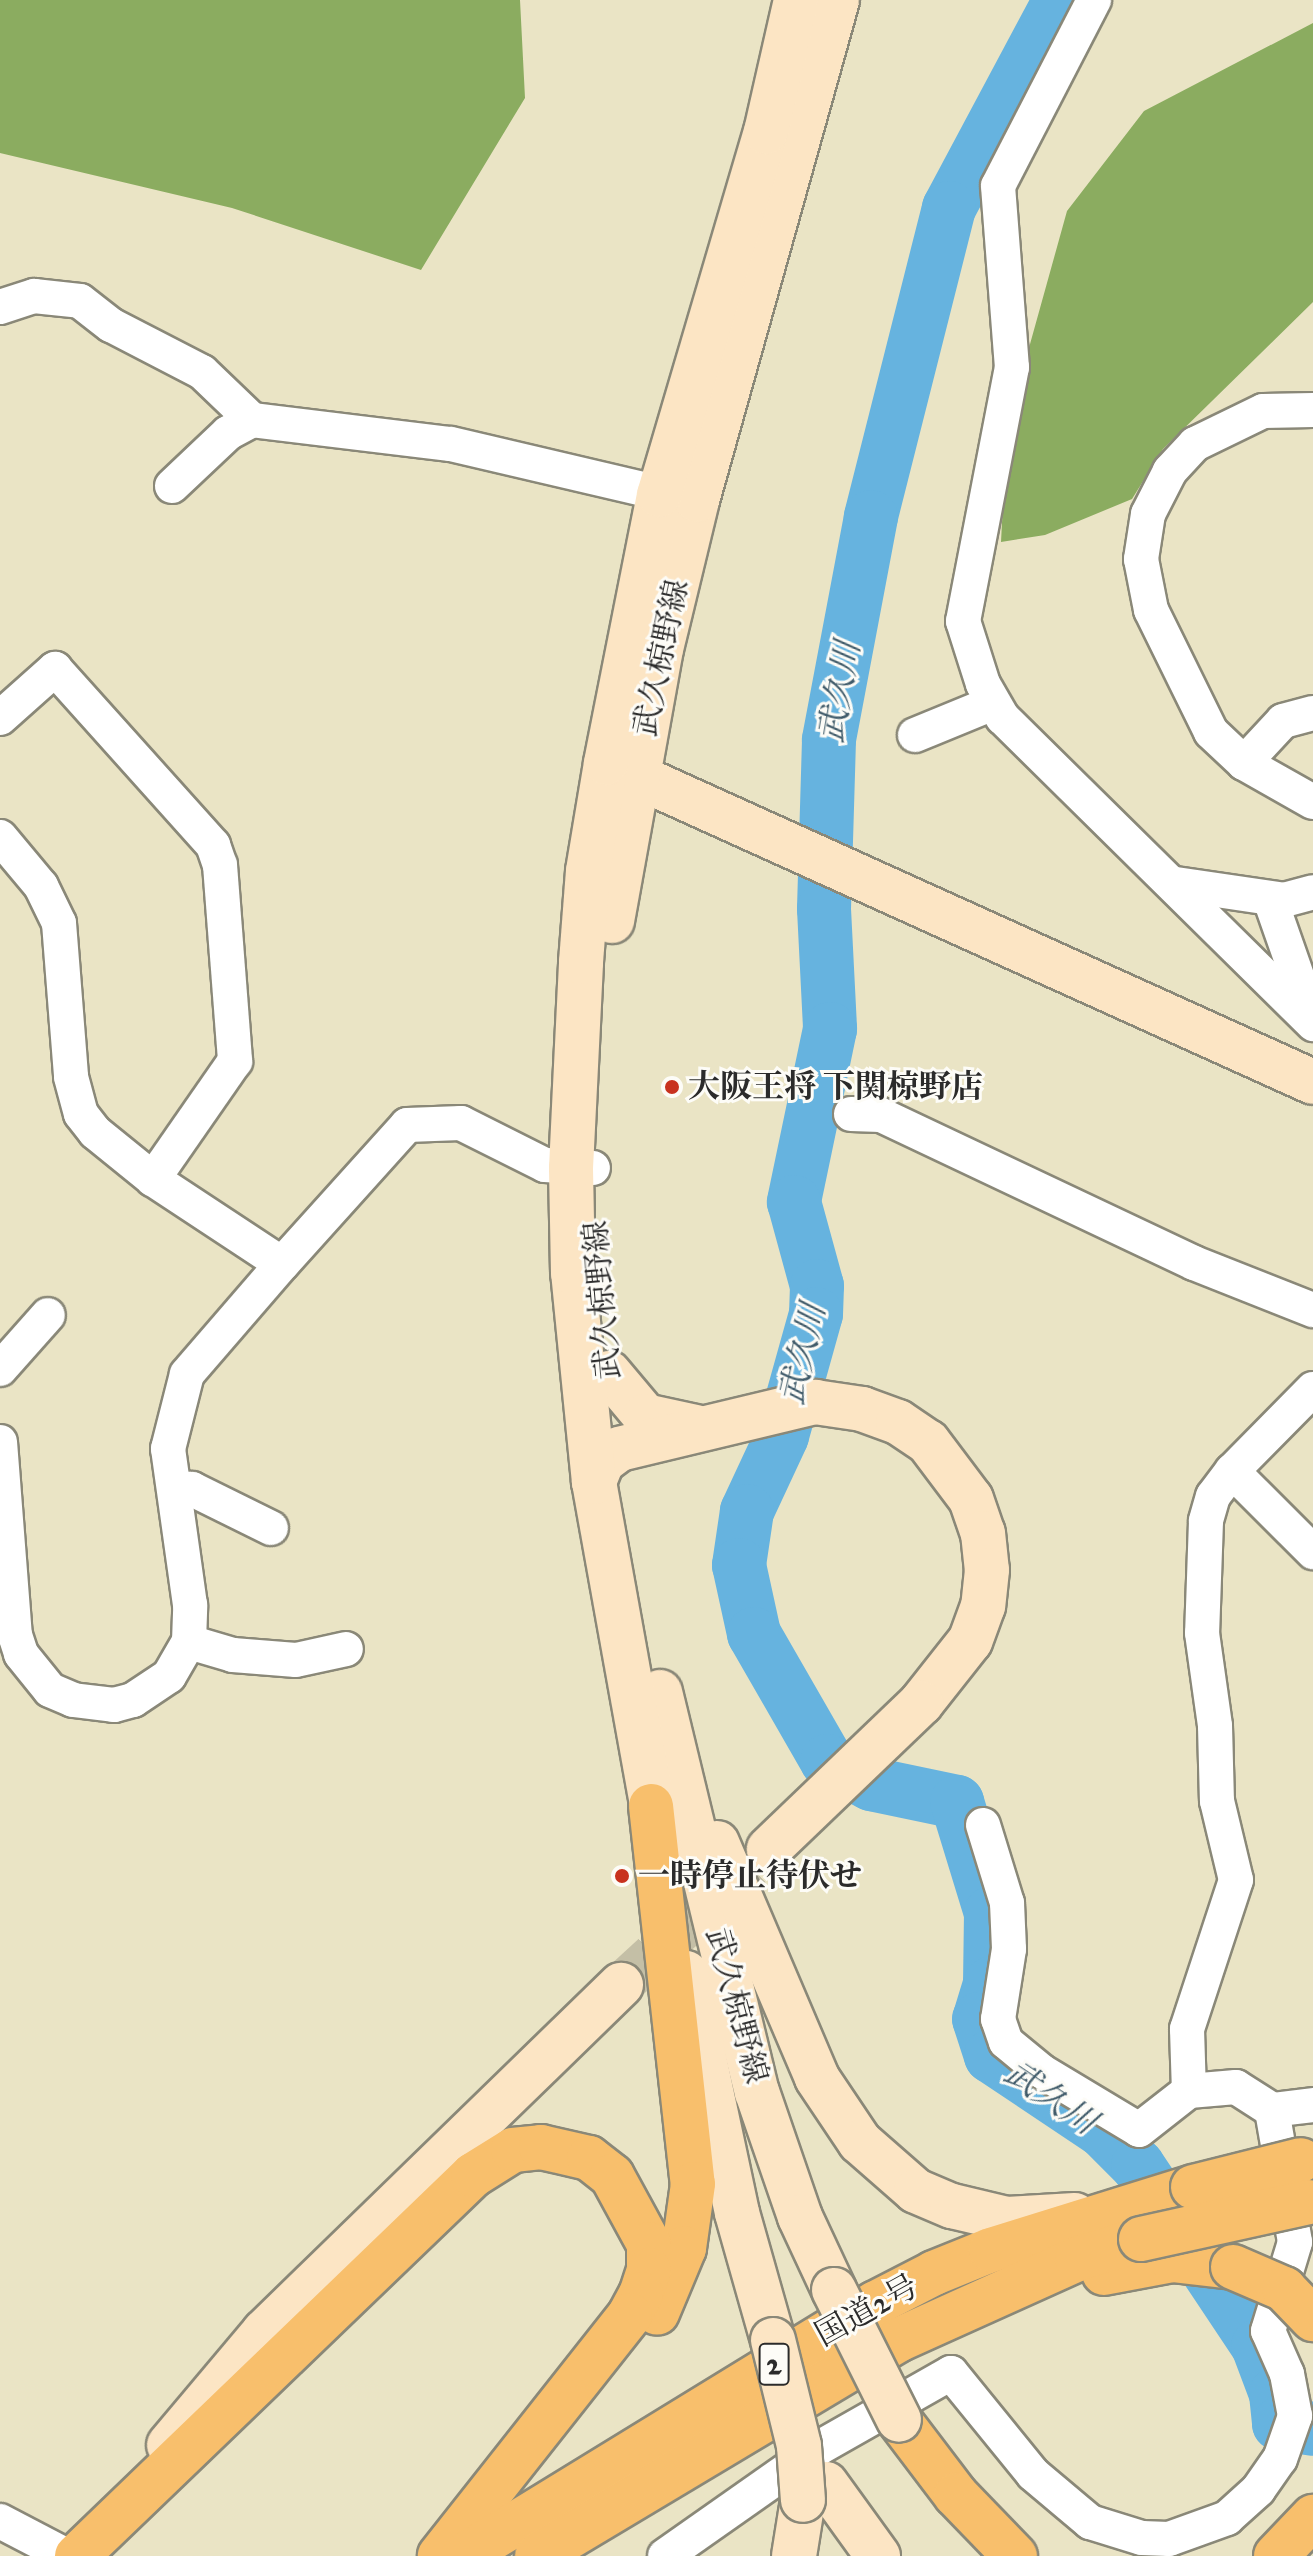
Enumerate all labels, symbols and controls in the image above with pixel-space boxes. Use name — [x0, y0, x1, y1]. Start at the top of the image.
street label: 武久椋野線 — [627, 576, 697, 740]
water label: 武久川 — [810, 638, 868, 746]
place label: 大阪王将 下関椋野店 — [688, 1068, 983, 1106]
marker: 大阪王将 下関椋野店 — [663, 1078, 681, 1096]
street label: 武久椋野線 — [577, 1219, 629, 1381]
water label: 武久川 — [771, 1300, 833, 1408]
place label: 一時停止待伏せ — [638, 1857, 862, 1895]
marker: 一時停止待伏せ — [613, 1867, 631, 1885]
street label: 武久椋野線 — [697, 1924, 775, 2088]
water label: 武久川 — [997, 2052, 1105, 2142]
street label: 国道2号 — [809, 2267, 925, 2355]
road number: 2 — [758, 2338, 790, 2390]

